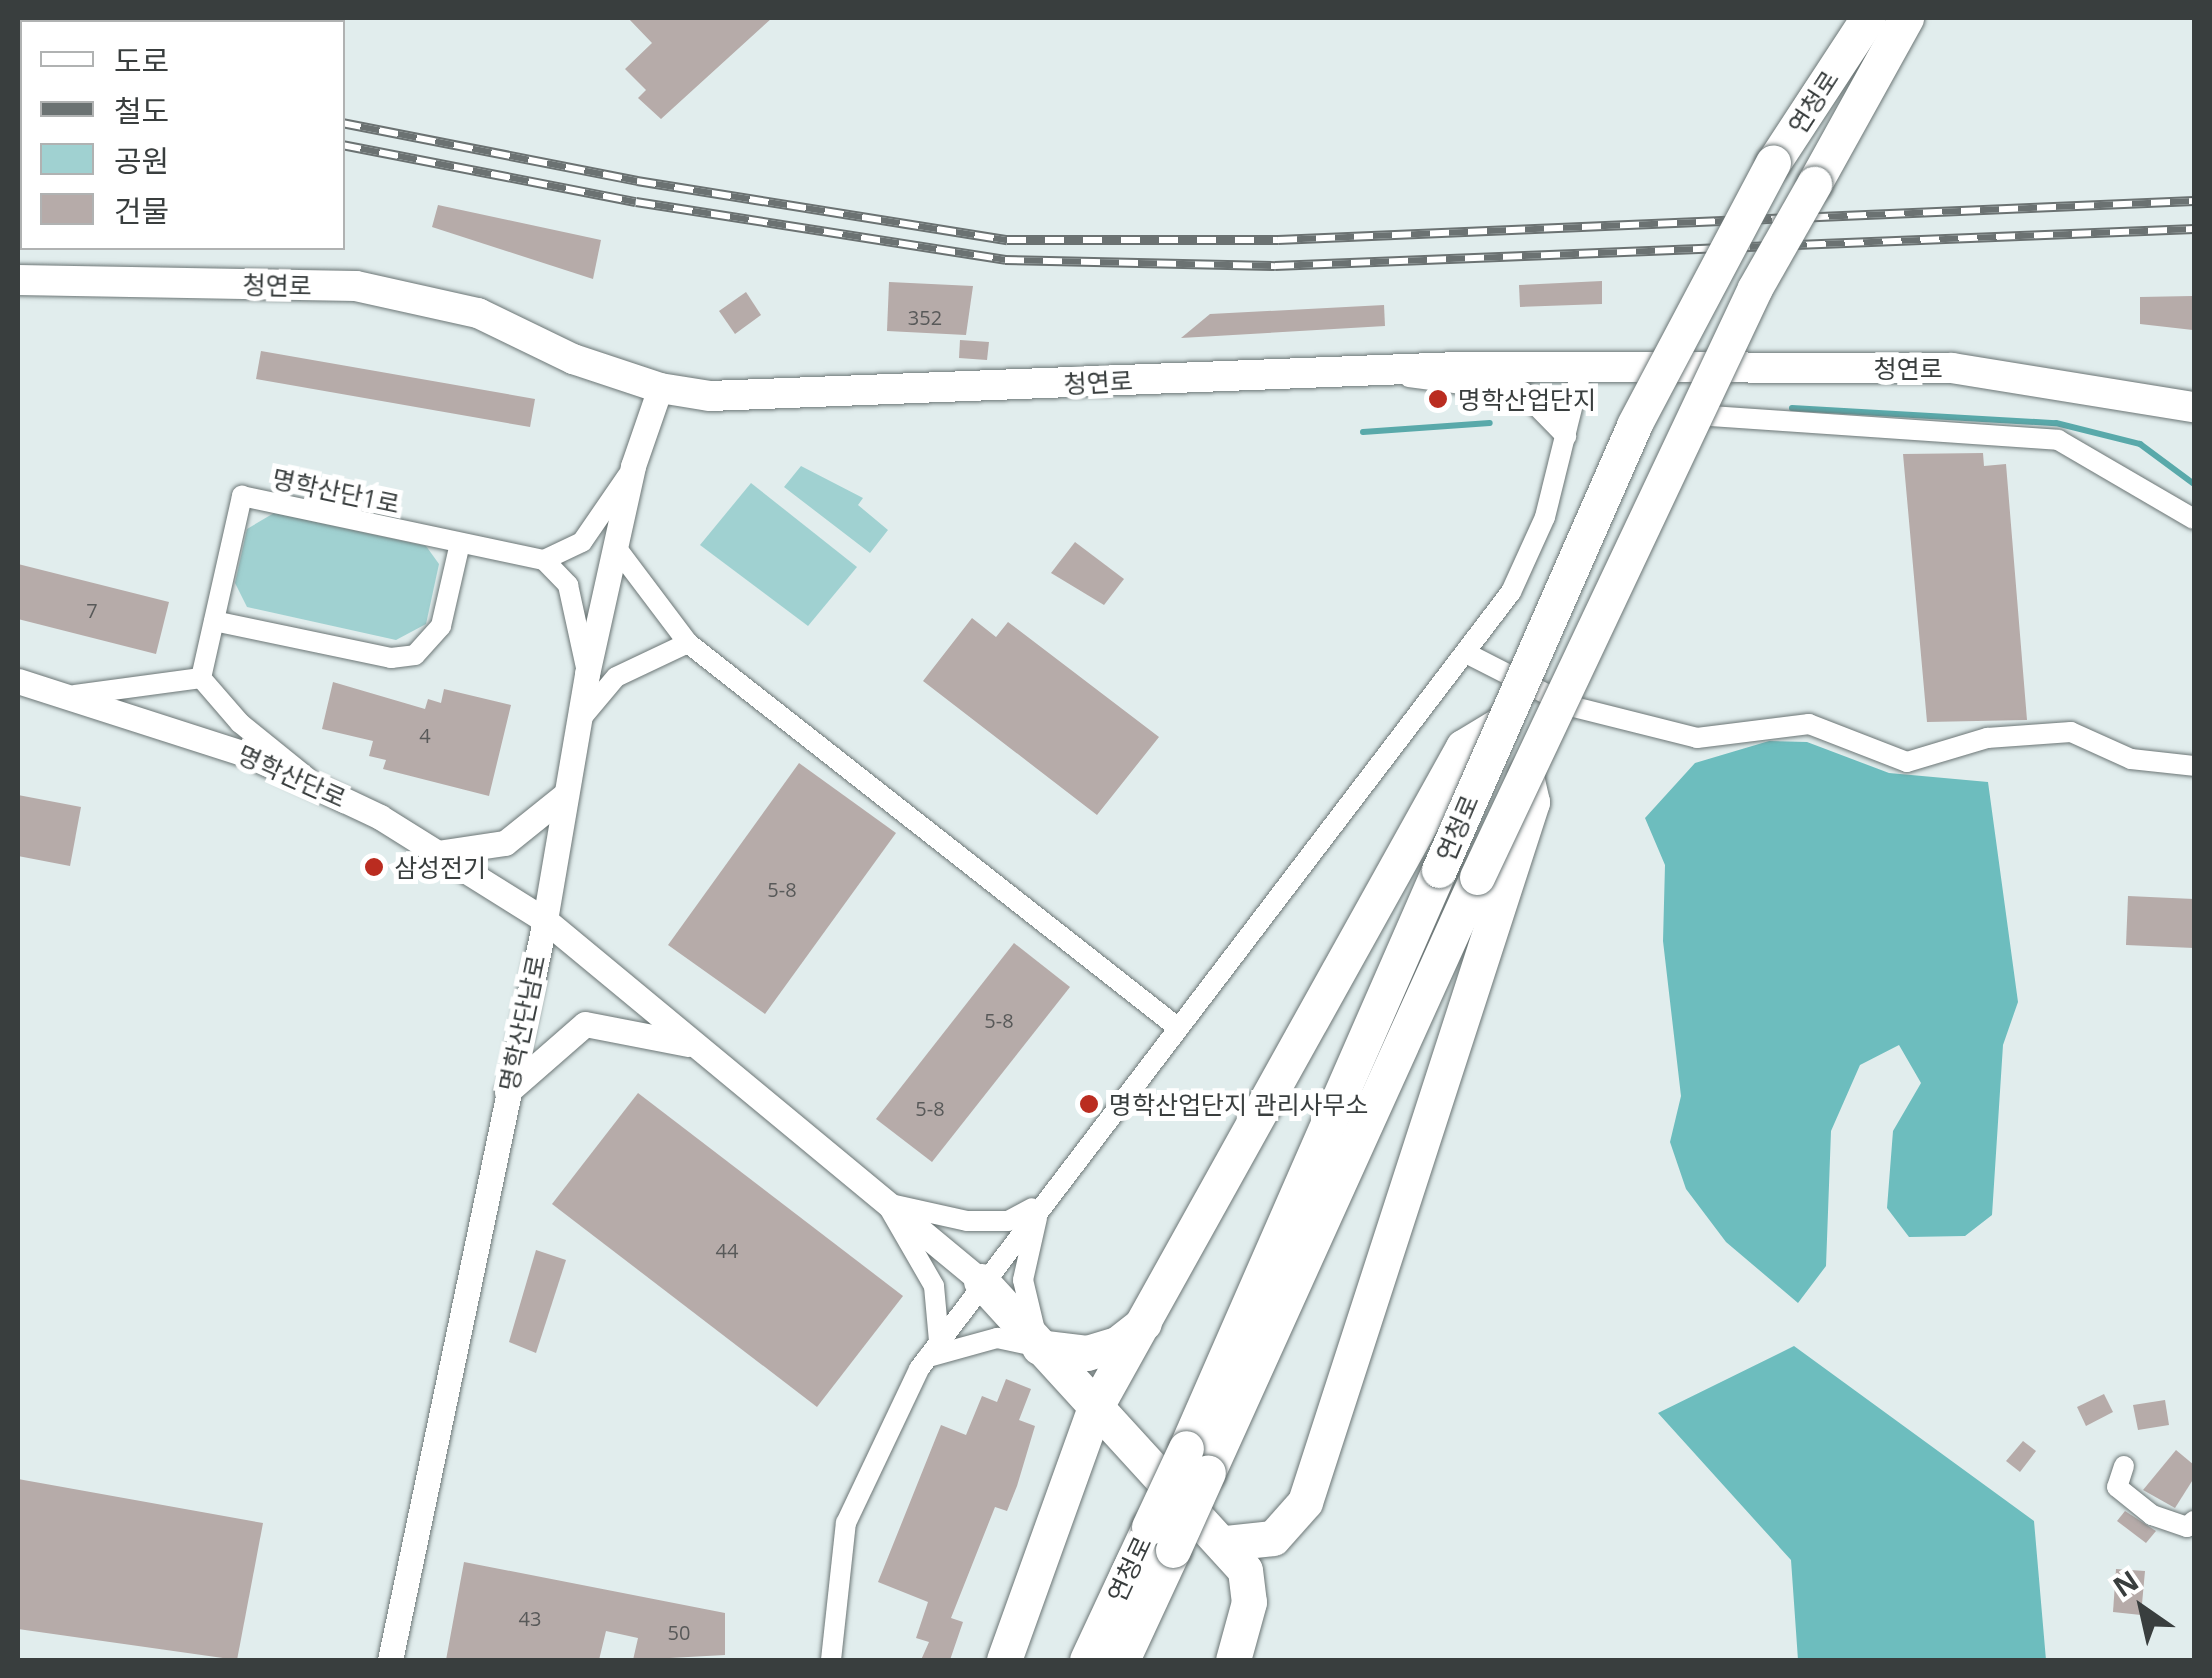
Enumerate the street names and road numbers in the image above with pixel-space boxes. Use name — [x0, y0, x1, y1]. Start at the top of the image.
street label: 연청로 — [1782, 65, 1844, 139]
street label: 청연로 — [242, 269, 312, 301]
street label: 청연로 — [1874, 353, 1942, 383]
street label: 청연로 — [1063, 365, 1133, 399]
street label: 명학산단1로 — [270, 463, 402, 519]
street label: 명학산단로 — [233, 739, 351, 813]
street label: 연청로 — [1430, 790, 1484, 866]
street label: 명학산단남로 — [493, 952, 551, 1094]
street label: 연청로 — [1101, 1531, 1157, 1607]

